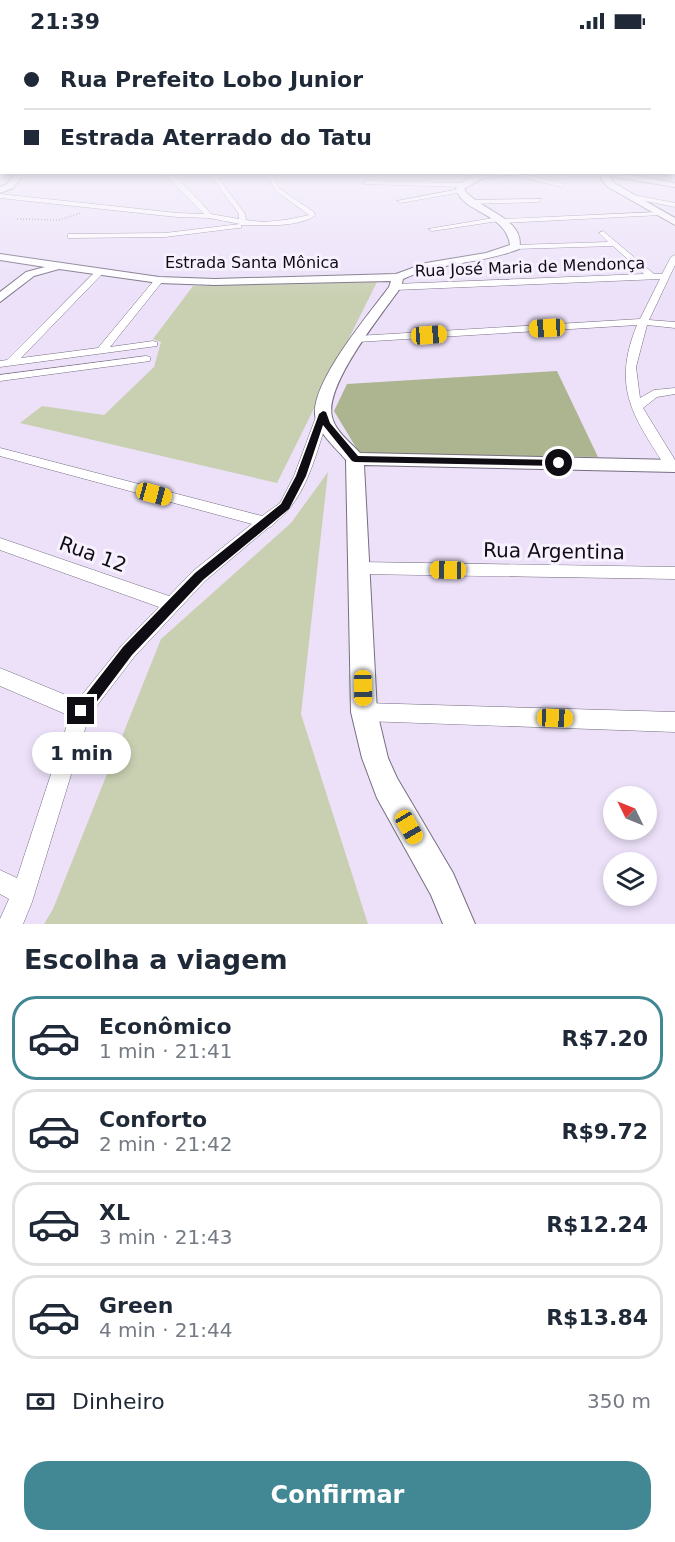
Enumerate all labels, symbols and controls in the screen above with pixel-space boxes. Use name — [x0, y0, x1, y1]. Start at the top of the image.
text: 21:39 — [30, 9, 100, 34]
text: Rua Prefeito Lobo Junior — [60, 67, 363, 92]
text: Estrada Aterrado do Tatu — [60, 125, 372, 150]
street label: Estrada Santa Mônica — [165, 253, 339, 272]
street label: Rua José Maria de Mendonça — [415, 253, 645, 281]
car — [529, 318, 565, 338]
car — [410, 325, 448, 345]
route start — [545, 449, 572, 476]
car — [134, 481, 174, 507]
street label: Rua 12 — [56, 531, 130, 577]
street label: Rua Argentina — [483, 538, 625, 564]
car — [430, 561, 466, 579]
car — [354, 670, 372, 706]
route end — [67, 697, 94, 724]
car — [537, 708, 573, 728]
callout: 1 min — [32, 732, 130, 774]
text: 1 min — [50, 741, 113, 765]
north arrow — [603, 786, 657, 840]
map controls — [603, 786, 657, 906]
car — [392, 807, 426, 847]
button: layers — [603, 852, 657, 906]
text: Escolha a viagem — [24, 944, 288, 975]
icon: car — [27, 1011, 81, 1065]
text: Econômico — [99, 1014, 232, 1039]
text: R$7.20 — [561, 1026, 648, 1051]
text: 1 min · 21:41 — [99, 1039, 233, 1063]
icon: car — [27, 1104, 81, 1158]
text: Conforto — [99, 1107, 207, 1132]
text: R$9.72 — [561, 1119, 648, 1144]
text: 2 min · 21:42 — [99, 1132, 233, 1156]
icon: car — [27, 1197, 81, 1251]
text: XL — [99, 1200, 130, 1225]
text: R$12.24 — [546, 1212, 648, 1237]
text: 3 min · 21:43 — [99, 1225, 233, 1249]
icon: car — [27, 1290, 81, 1344]
text: Green — [99, 1293, 173, 1318]
text: R$13.84 — [546, 1305, 648, 1330]
text: 4 min · 21:44 — [99, 1318, 233, 1342]
icon: cash — [24, 1385, 57, 1418]
text: Dinheiro — [72, 1389, 165, 1414]
text: 350 m — [587, 1389, 651, 1413]
button: Confirmar — [24, 1461, 651, 1530]

